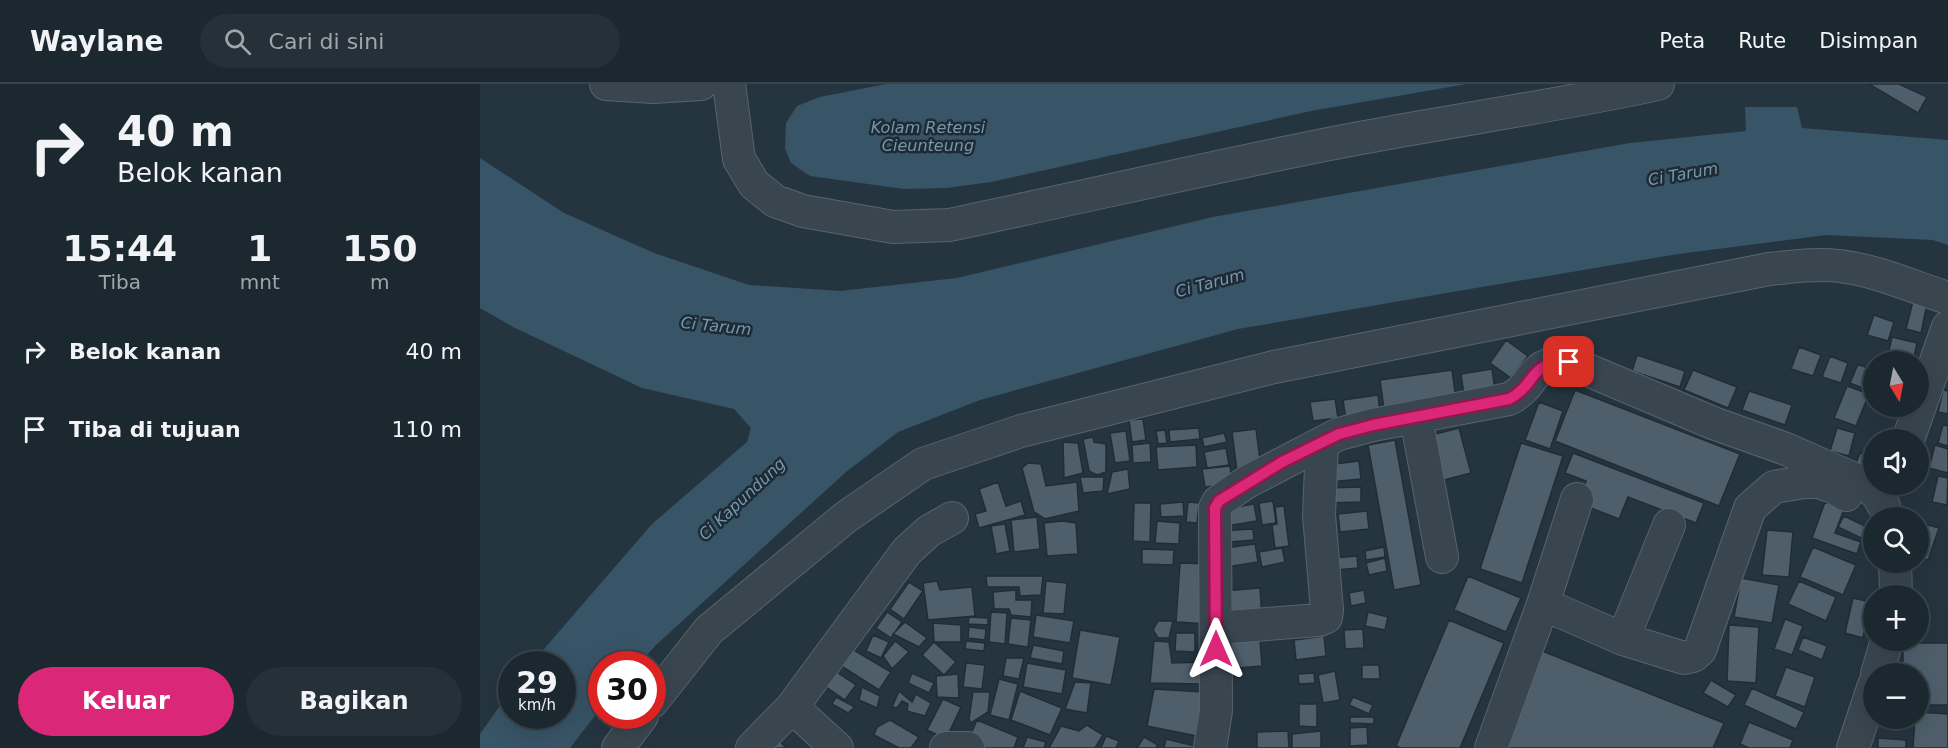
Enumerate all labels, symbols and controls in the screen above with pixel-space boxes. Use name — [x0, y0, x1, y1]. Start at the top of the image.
search box — [200, 14, 620, 68]
text: Waylane — [30, 25, 164, 58]
icon: search — [221, 25, 254, 58]
text: Cari di sini — [269, 29, 384, 54]
text: Peta — [1659, 29, 1705, 53]
text: Rute — [1738, 29, 1786, 53]
text: Disimpan — [1819, 29, 1918, 53]
text: 40 m — [117, 107, 234, 156]
icon: right — [18, 108, 96, 186]
water label: Kolam Retensi Cieunteung — [871, 118, 986, 155]
text: Belok kanan — [117, 157, 283, 188]
water label: Ci Tarum — [1646, 158, 1720, 190]
text: 15:44 — [63, 228, 177, 269]
text: 1 — [247, 228, 272, 269]
text: 150 — [342, 228, 417, 269]
water label: Ci Tarum — [1173, 265, 1247, 301]
text: Tiba — [99, 270, 141, 294]
text: mnt — [240, 270, 280, 294]
text: m — [370, 270, 390, 294]
water label: Ci Tarum — [680, 313, 752, 339]
icon: right — [18, 335, 51, 368]
pin — [1543, 336, 1594, 387]
text: Belok kanan — [69, 339, 221, 364]
text: 40 m — [406, 339, 462, 364]
icon: arrive — [1552, 345, 1585, 378]
north arrow — [1863, 351, 1929, 417]
map controls — [1863, 351, 1929, 729]
icon: arrive — [18, 413, 51, 446]
text: Tiba di tujuan — [69, 417, 241, 442]
text: 110 m — [392, 417, 462, 442]
button: sound — [1863, 429, 1929, 495]
water label: Ci Kapundung — [695, 454, 789, 544]
button: search — [1863, 507, 1929, 573]
button: + — [1863, 585, 1929, 651]
position arrow — [1184, 617, 1248, 681]
speed limit sign: 30 — [588, 651, 666, 729]
button: − — [1863, 663, 1929, 729]
text: 29 — [516, 665, 558, 700]
button: Keluar — [18, 667, 234, 736]
button: Bagikan — [246, 667, 462, 736]
text: km/h — [518, 696, 556, 714]

